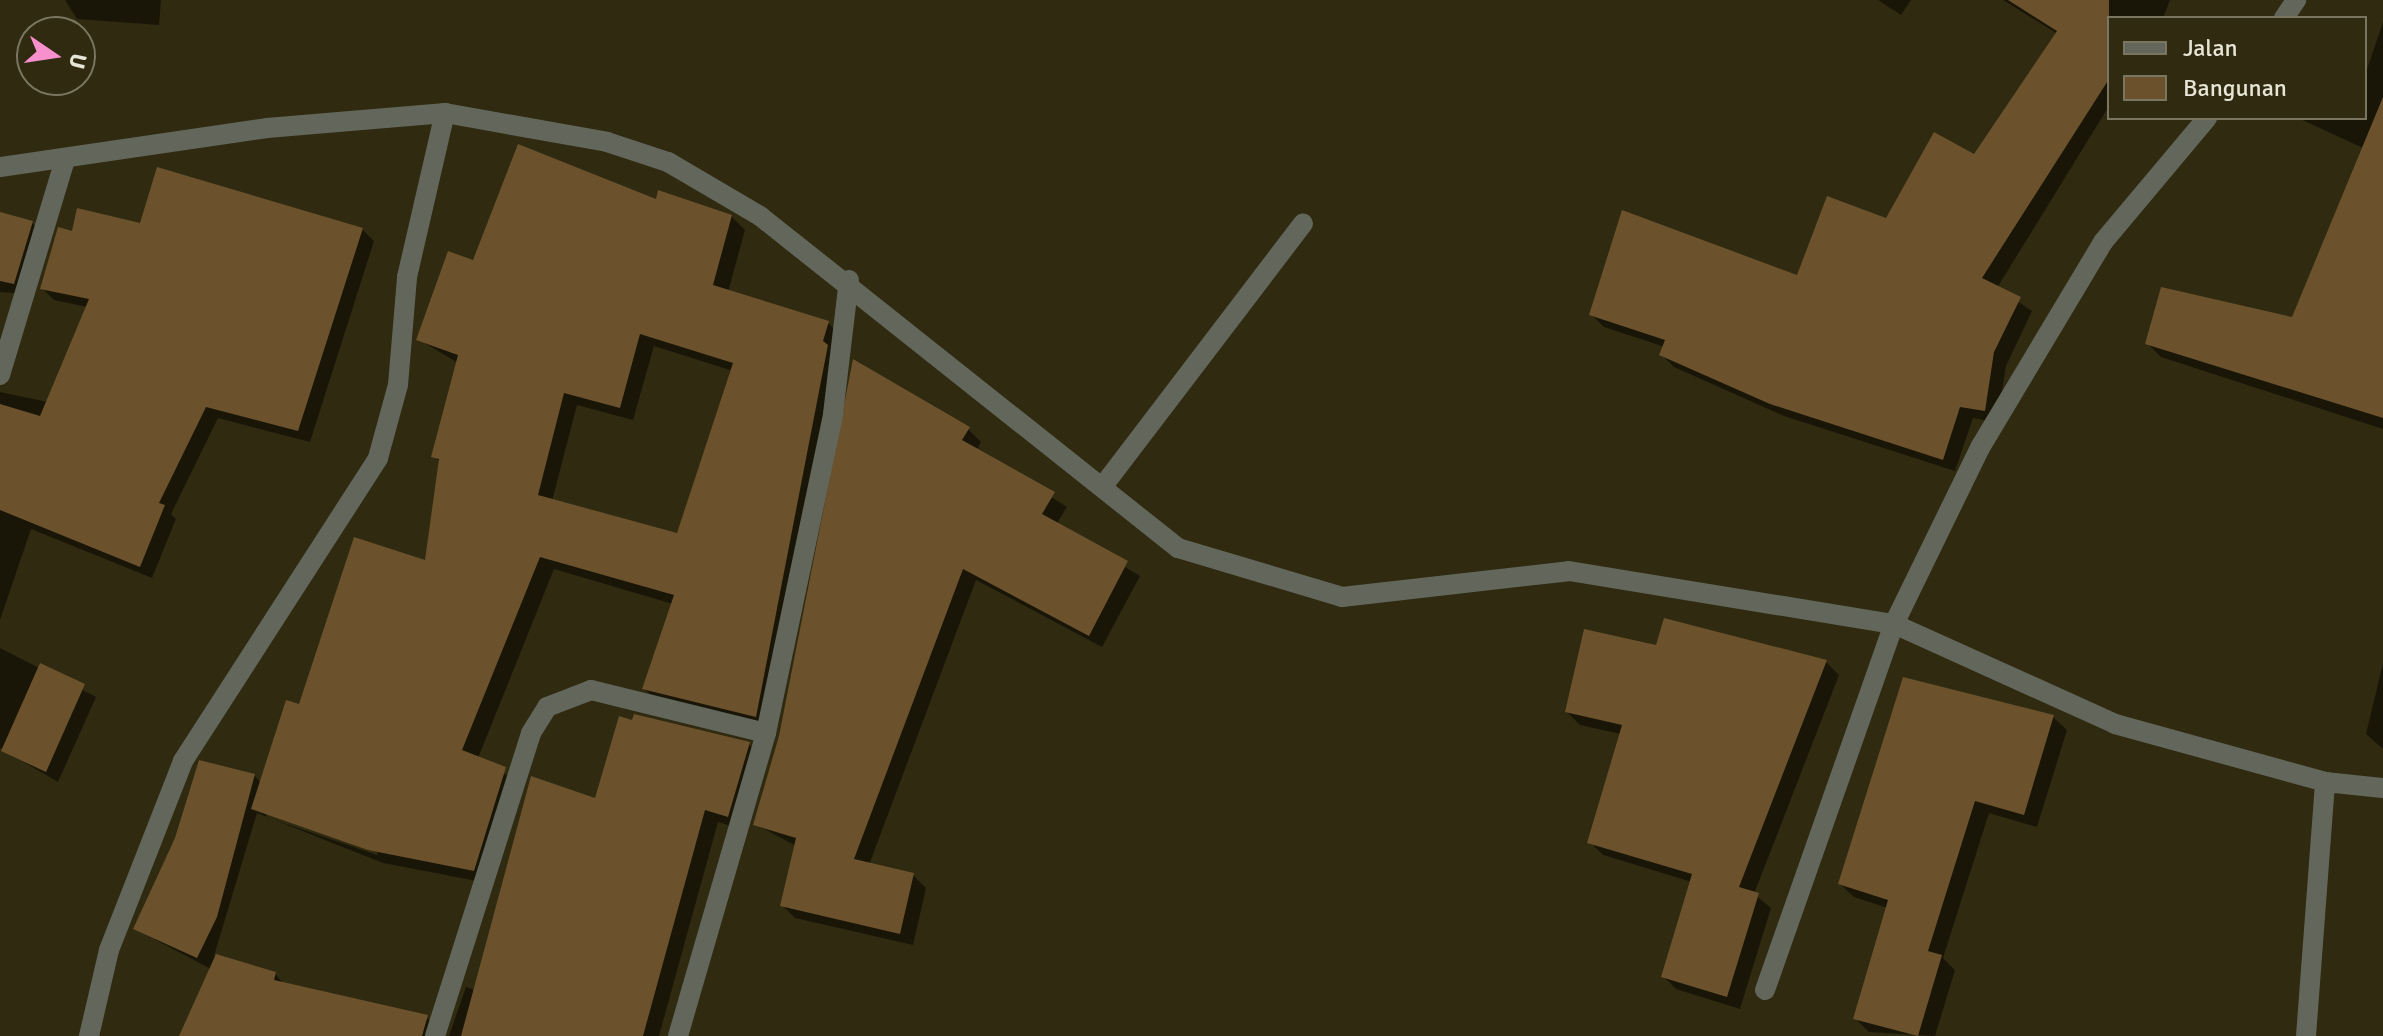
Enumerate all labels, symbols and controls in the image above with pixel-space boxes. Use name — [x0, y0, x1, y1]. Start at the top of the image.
north arrow — [16, 16, 96, 96]
legend — [2107, 16, 2367, 120]
text: Jalan — [2183, 33, 2238, 63]
text: U — [63, 51, 93, 71]
text: Bangunan — [2183, 73, 2287, 103]

